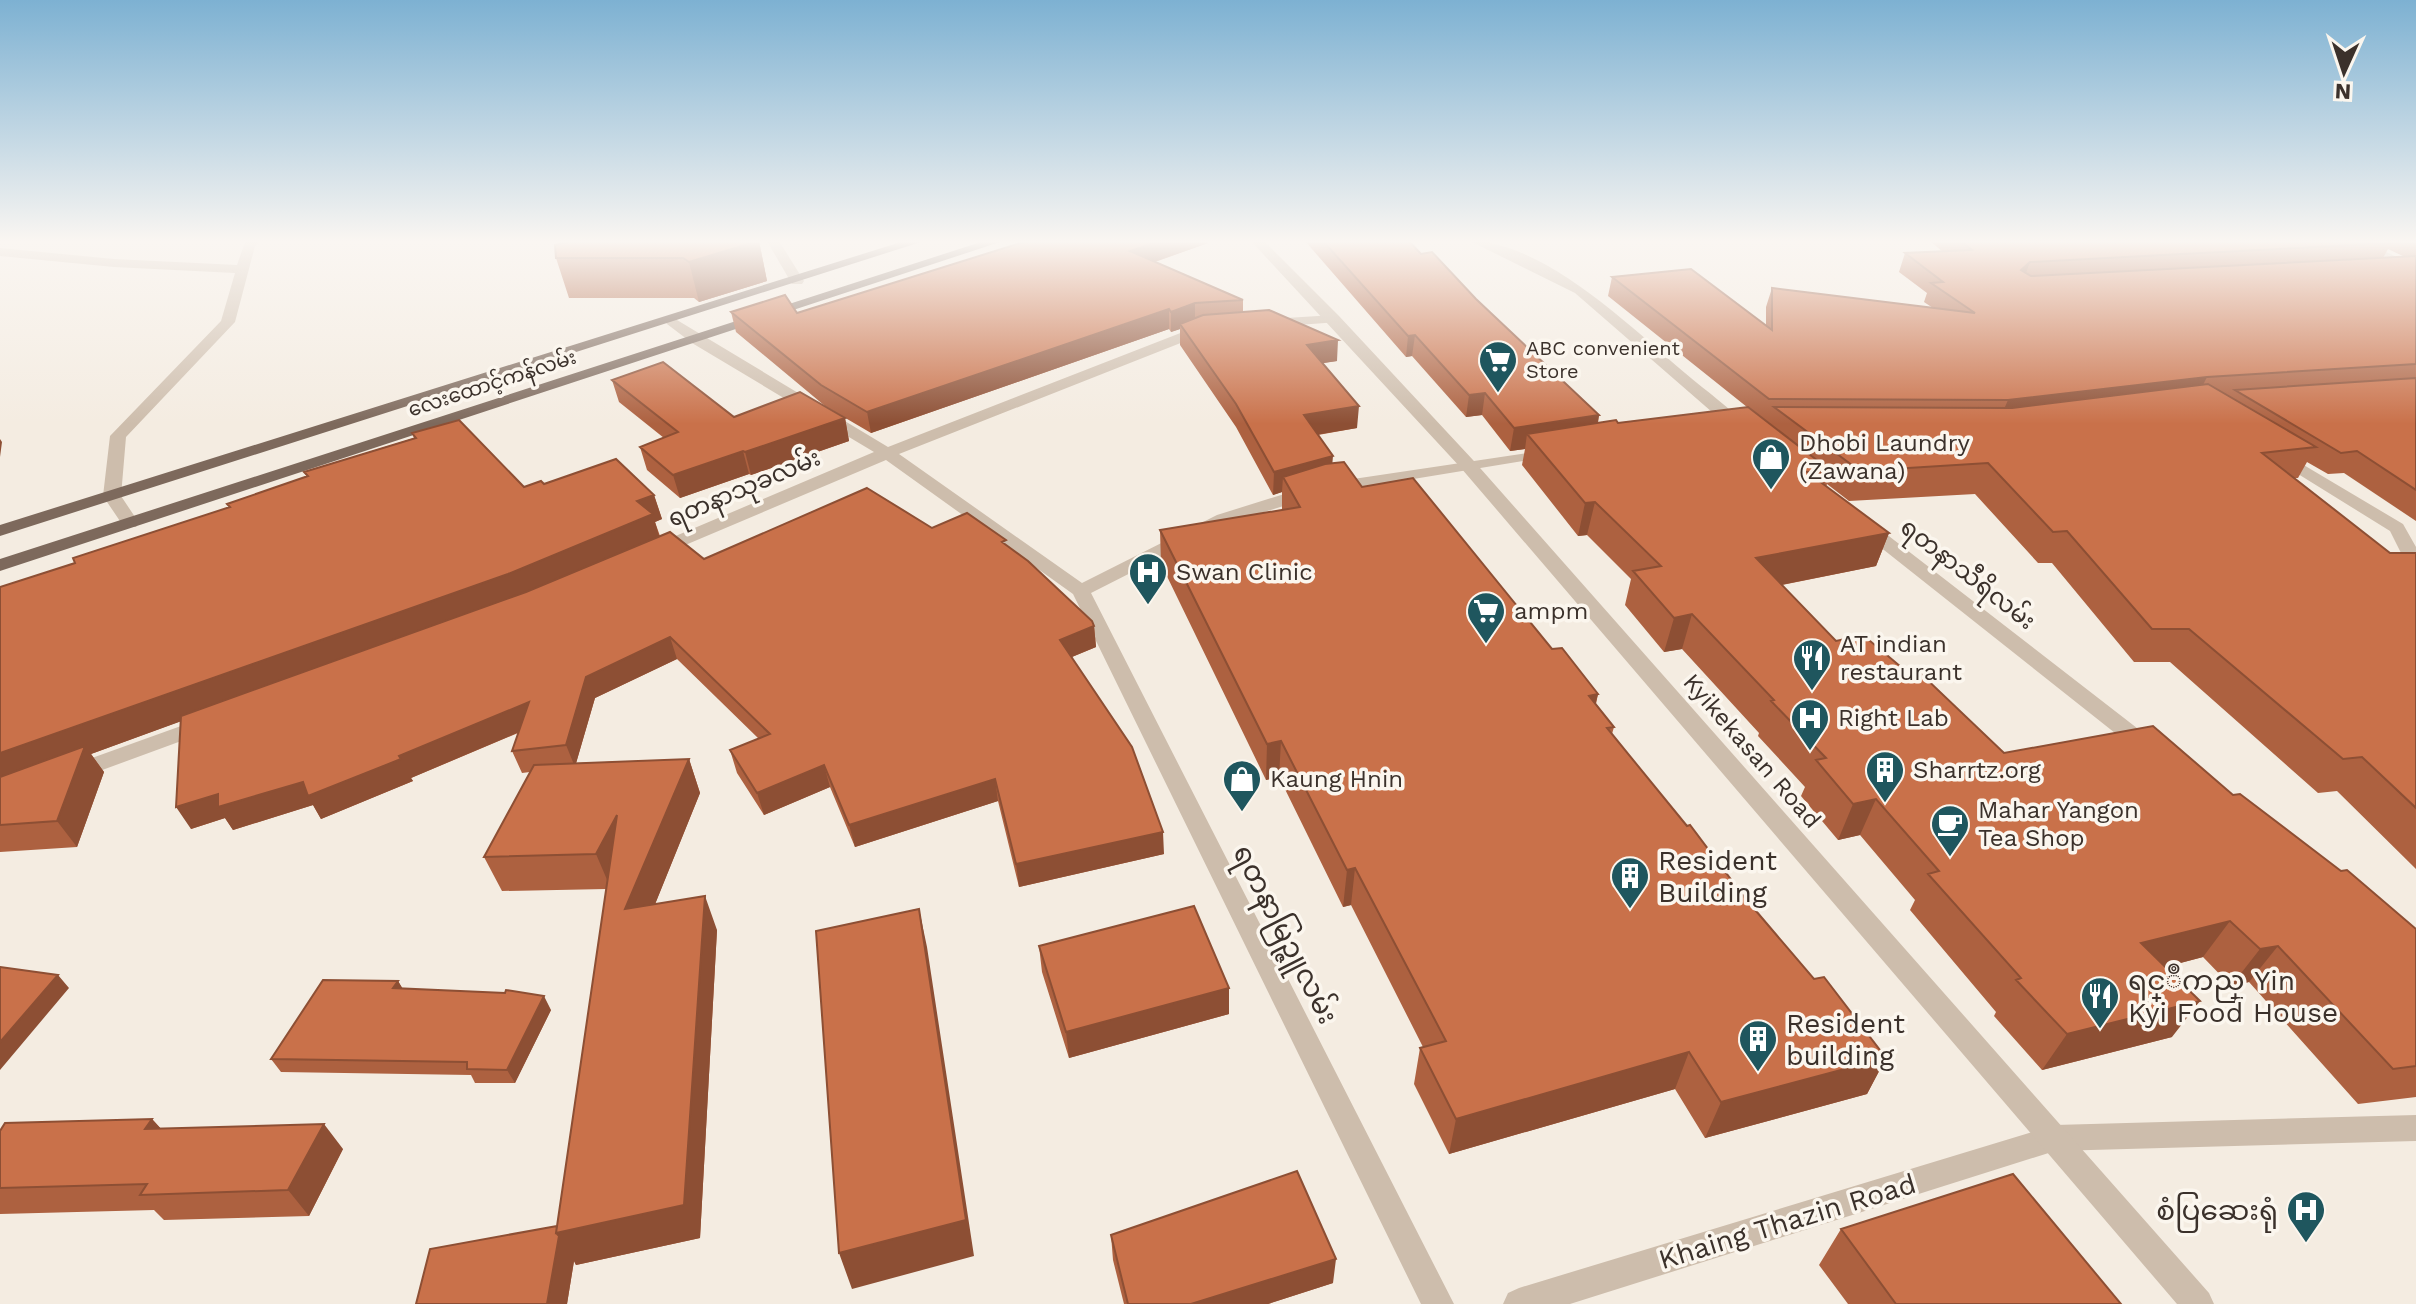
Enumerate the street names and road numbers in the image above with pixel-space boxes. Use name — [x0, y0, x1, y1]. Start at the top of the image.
street label: လေးထောင့်ကန်လမ်း — [404, 343, 580, 425]
street label: ရတနာသုခလမ်း — [663, 441, 826, 537]
street label: ရတနာသီရိလမ်း — [1892, 511, 2042, 639]
street label: Kyikekasan Road — [1677, 668, 1827, 834]
street label: ရတနာမြဉ္ဇူလမ်း — [1221, 838, 1347, 1032]
street label: Khaing Thazin Road — [1655, 1167, 1920, 1276]

